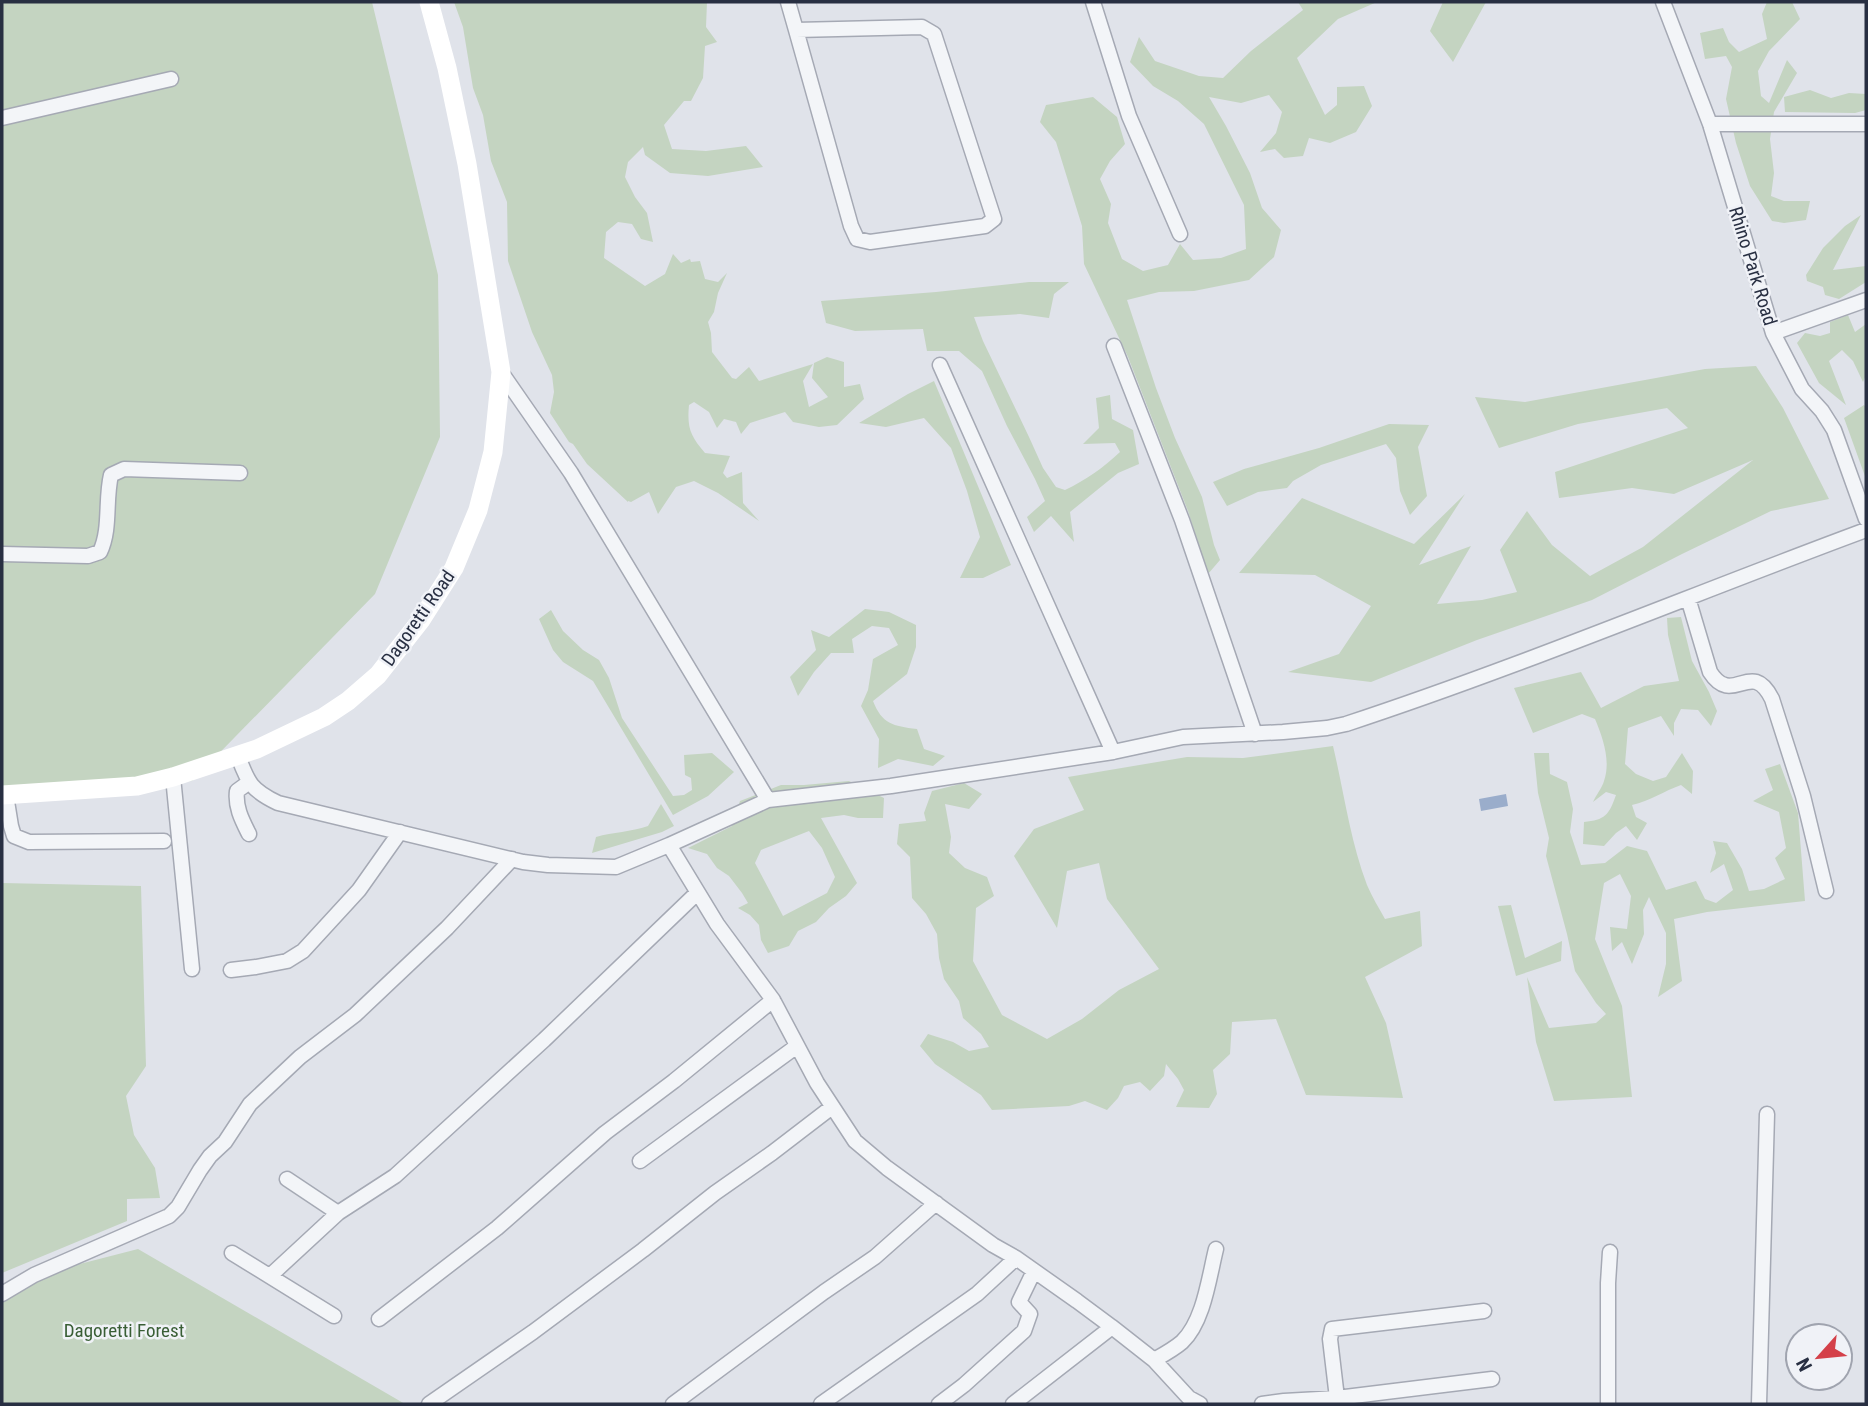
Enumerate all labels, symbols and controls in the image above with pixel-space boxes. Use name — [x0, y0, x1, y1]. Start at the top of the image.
street label: Rhino Park Road — [1724, 204, 1782, 328]
street label: Dagoretti Road — [377, 566, 459, 670]
park label: Dagoretti Forest — [64, 1319, 184, 1342]
north arrow — [1784, 1322, 1854, 1392]
text: N — [1791, 1354, 1817, 1375]

